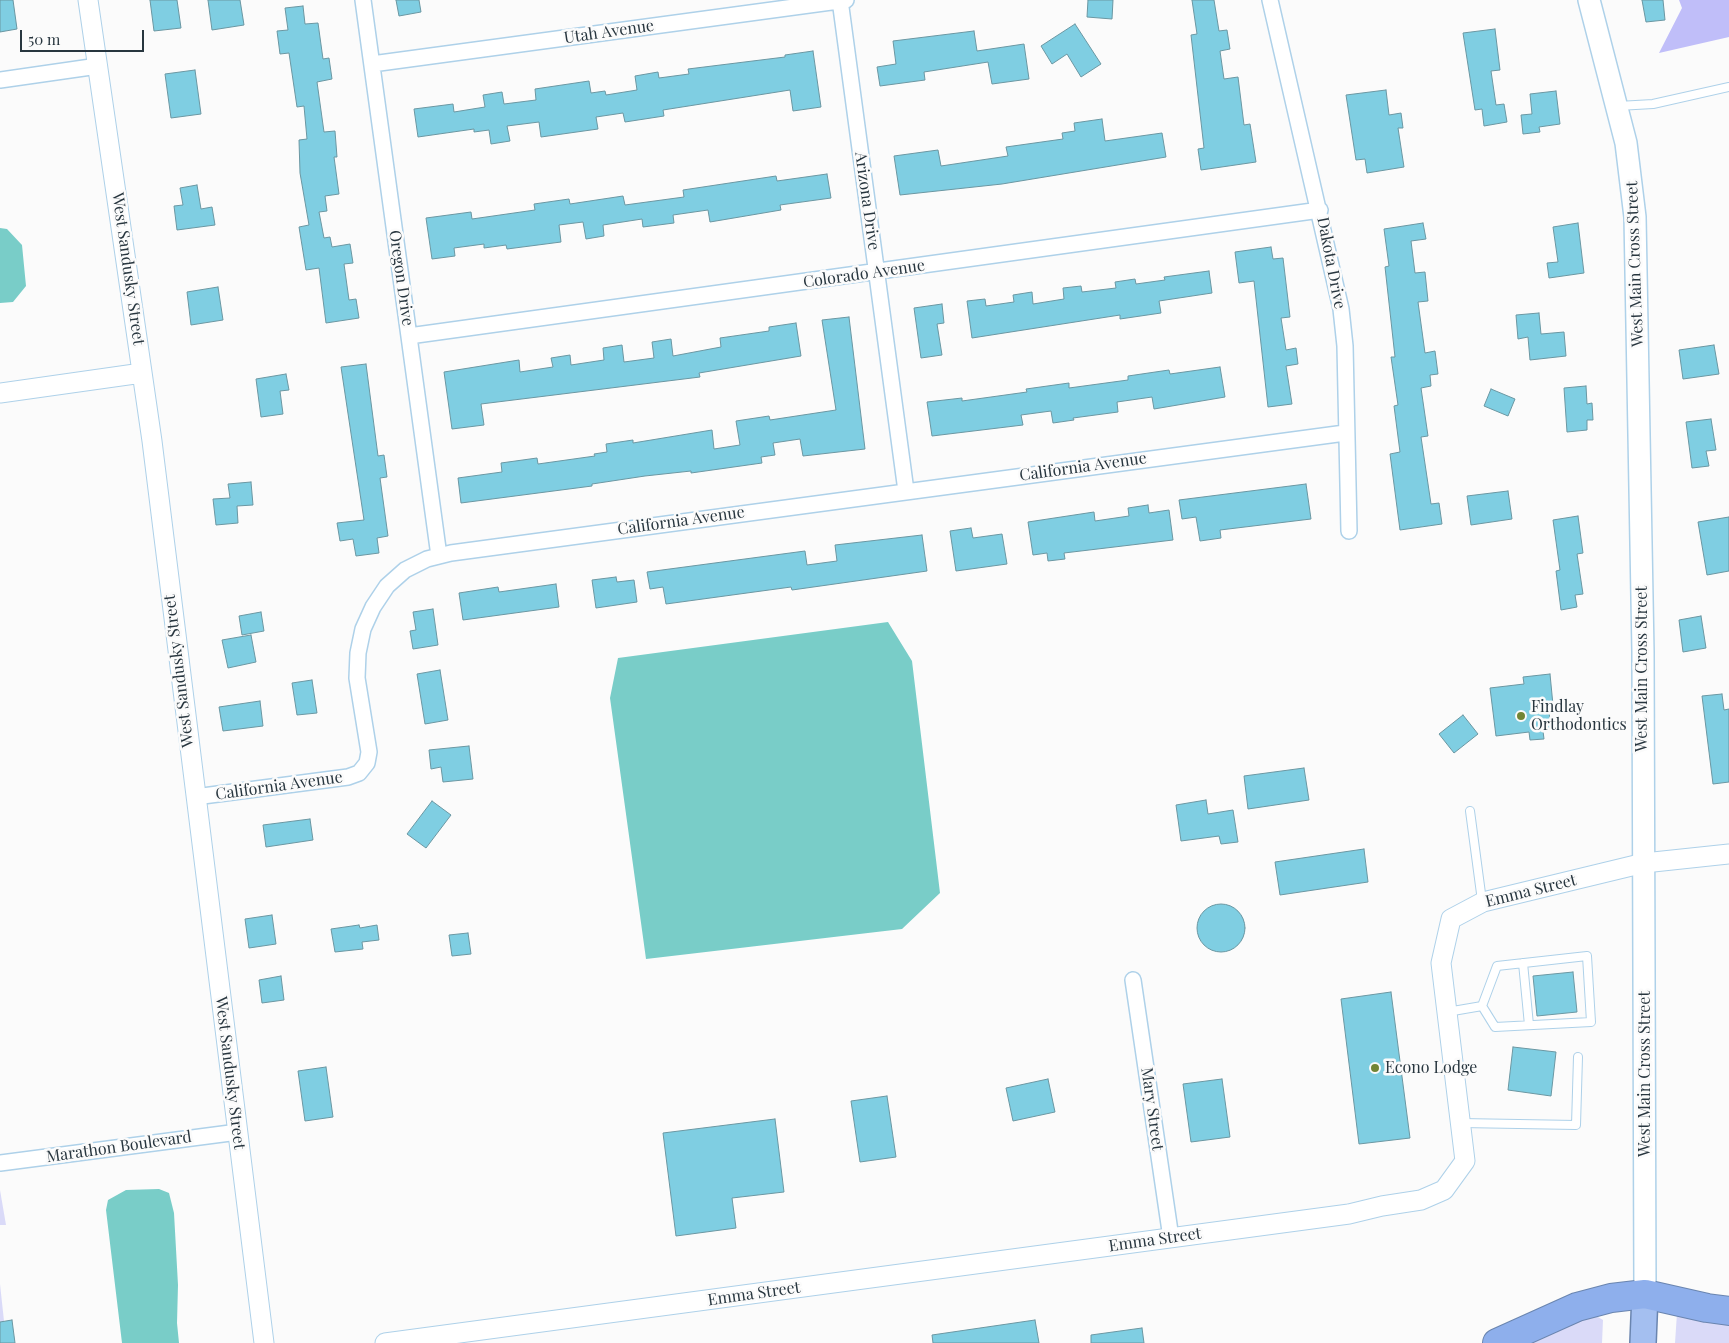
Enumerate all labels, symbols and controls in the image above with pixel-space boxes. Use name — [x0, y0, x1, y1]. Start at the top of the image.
street label: Utah Avenue — [563, 16, 655, 48]
scale bar — [22, 20, 146, 52]
text: 50 m — [28, 29, 60, 49]
street label: Arizona Drive — [851, 151, 883, 251]
street label: West Main Cross Street — [1623, 181, 1647, 347]
street label: West Sandusky Street — [108, 191, 148, 347]
street label: Dakota Drive — [1313, 215, 1349, 311]
street label: Oregon Drive — [385, 229, 417, 327]
street label: Colorado Avenue — [802, 256, 926, 292]
street label: California Avenue — [1018, 449, 1148, 485]
street label: California Avenue — [616, 503, 746, 539]
street label: West Main Cross Street — [1632, 586, 1652, 752]
street label: West Sandusky Street — [160, 593, 198, 749]
place label: Findlay Orthodontics — [1531, 697, 1627, 735]
marker: Findlay Orthodontics — [1515, 710, 1527, 722]
street label: California Avenue — [214, 768, 344, 804]
street label: Emma Street — [1484, 870, 1578, 912]
street label: West Main Cross Street — [1635, 991, 1655, 1157]
street label: West Sandusky Street — [211, 995, 249, 1151]
place label: Econo Lodge — [1385, 1058, 1477, 1078]
marker: Econo Lodge — [1369, 1062, 1381, 1074]
street label: Mary Street — [1137, 1066, 1167, 1152]
street label: Marathon Boulevard — [45, 1127, 193, 1167]
street label: Emma Street — [1108, 1224, 1202, 1256]
street label: Emma Street — [707, 1278, 801, 1310]

